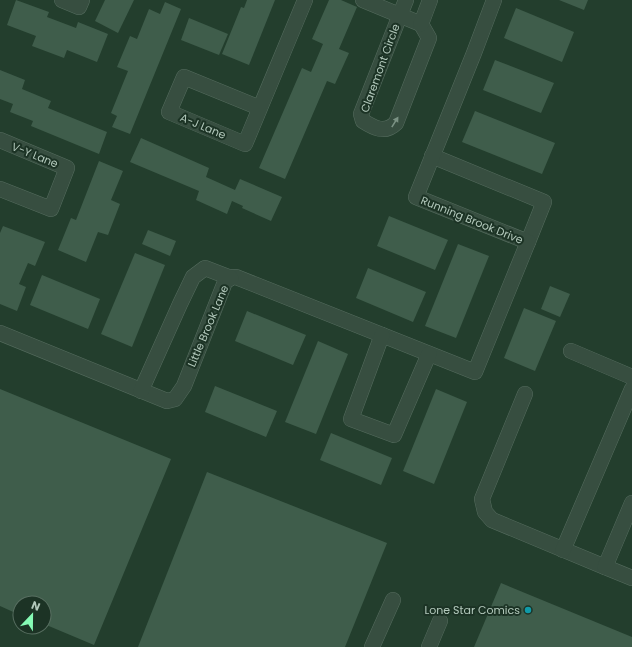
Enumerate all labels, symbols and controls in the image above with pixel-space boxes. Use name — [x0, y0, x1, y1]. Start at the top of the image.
street label: Claremont Circle — [357, 21, 404, 115]
street label: A-J Lane — [178, 109, 229, 143]
one-way arrow — [391, 117, 399, 127]
street label: V-Y Lane — [9, 138, 61, 172]
street label: Running Brook Drive — [418, 192, 526, 248]
street label: Little Brook Lane — [184, 282, 233, 369]
north arrow — [12, 595, 52, 635]
text: N — [29, 597, 43, 615]
place label: Lone Star Comics — [424, 602, 520, 618]
marker: Lone Star Comics — [523, 605, 533, 615]

